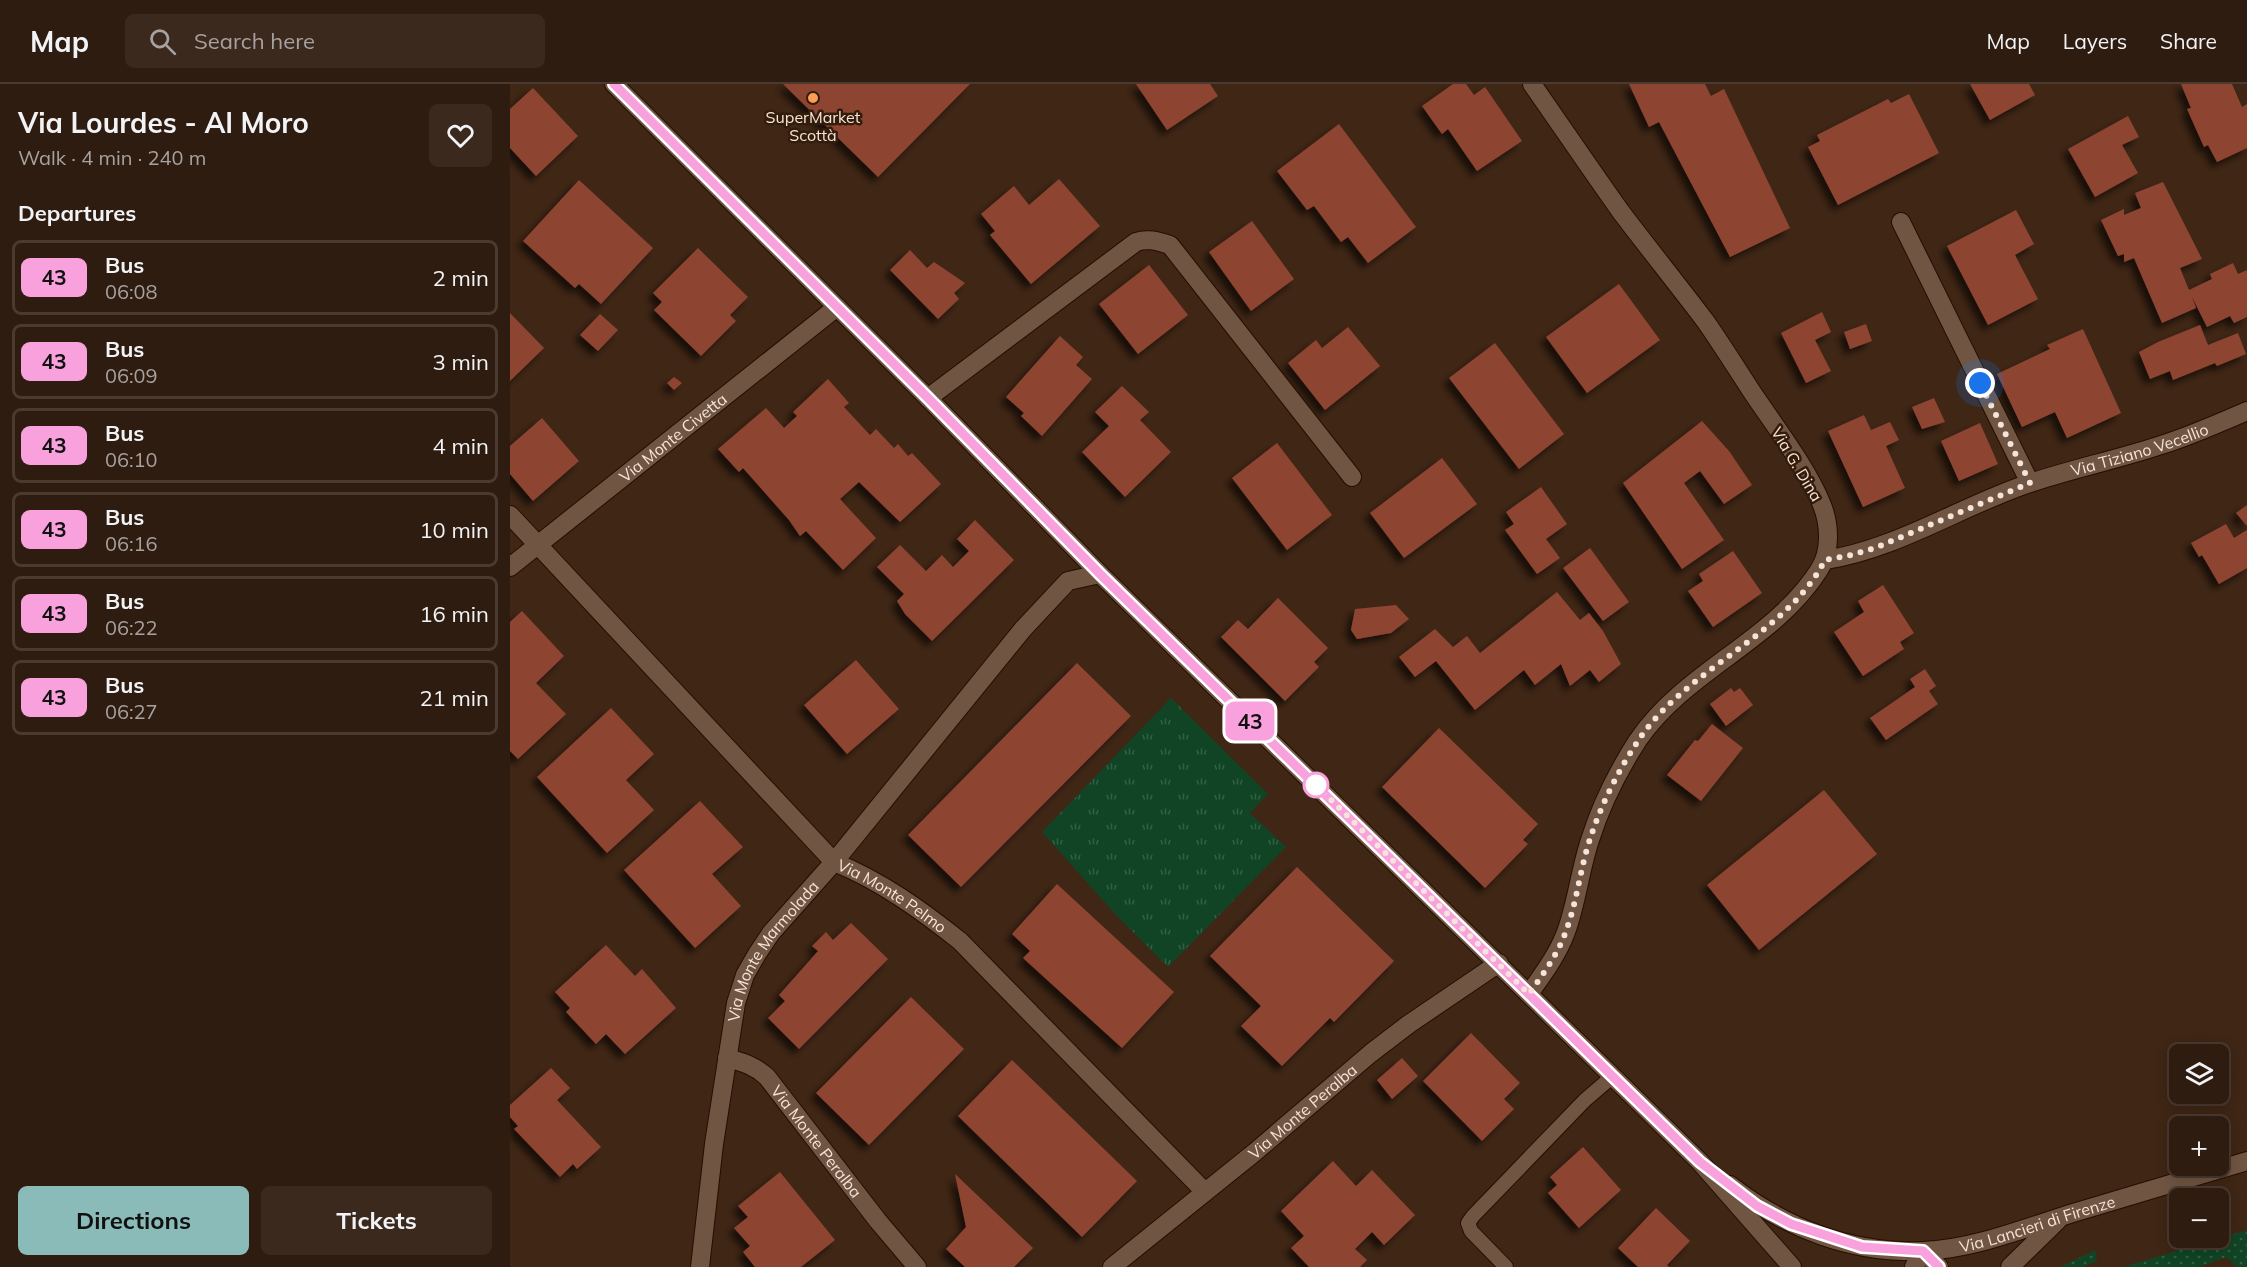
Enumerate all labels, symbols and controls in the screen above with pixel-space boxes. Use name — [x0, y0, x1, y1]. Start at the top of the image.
search box — [125, 14, 545, 68]
text: Map — [30, 24, 89, 59]
icon: search — [146, 25, 179, 58]
text: Search here — [194, 27, 315, 55]
text: Map — [1987, 28, 2030, 54]
text: Layers — [2063, 28, 2127, 54]
text: Share — [2160, 28, 2217, 54]
marker: SuperMarket Scottà — [806, 91, 820, 105]
button: heart — [429, 104, 492, 167]
text: Via Lourdes - Al Moro — [18, 105, 309, 140]
place label: SuperMarket Scottà — [766, 107, 861, 145]
text: Walk · 4 min · 240 m — [18, 145, 206, 170]
text: Departures — [18, 199, 136, 227]
text: Bus — [105, 251, 144, 279]
text: 43 — [41, 264, 67, 290]
text: 2 min — [433, 264, 489, 292]
text: 06:08 — [105, 279, 158, 304]
text: Bus — [105, 335, 144, 363]
text: 43 — [41, 348, 67, 374]
text: 3 min — [433, 348, 489, 376]
text: 06:09 — [105, 363, 158, 388]
your location — [1965, 368, 1995, 398]
street label: Via Monte Civetta — [615, 389, 731, 486]
text: Bus — [105, 419, 144, 447]
street label: Via Tiziano Vecellio — [2069, 419, 2211, 480]
street label: Via G. Dina — [1767, 423, 1827, 505]
text: 43 — [41, 432, 67, 458]
text: 4 min — [433, 432, 489, 460]
text: 06:10 — [105, 447, 158, 472]
text: Bus — [105, 503, 144, 531]
text: 43 — [41, 516, 67, 542]
text: 10 min — [419, 516, 489, 544]
text: 06:16 — [105, 531, 158, 556]
text: Bus — [105, 587, 144, 615]
text: 43 — [41, 600, 67, 626]
text: 16 min — [419, 600, 489, 628]
text: 06:22 — [105, 615, 158, 640]
text: Bus — [105, 671, 144, 699]
text: 43 — [41, 684, 67, 710]
text: 21 min — [419, 684, 489, 712]
text: 06:27 — [105, 699, 158, 724]
line badge: 43 — [1223, 702, 1277, 740]
text: 43 — [1237, 708, 1263, 734]
unlabelled marker — [1303, 772, 1329, 798]
street label: Via Monte Pelmo — [834, 855, 951, 937]
street label: Via Monte Marmolada — [723, 876, 823, 1023]
map controls — [2169, 1044, 2229, 1248]
button: layers — [2169, 1044, 2229, 1104]
street label: Via Monte Peralba — [1244, 1059, 1361, 1163]
street label: Via Monte Peralba — [767, 1081, 866, 1202]
button: + — [2169, 1116, 2229, 1176]
button: Directions — [18, 1186, 249, 1255]
button: Tickets — [261, 1186, 492, 1255]
button: − — [2169, 1188, 2229, 1248]
street label: Via Lancieri di Firenze — [1957, 1191, 2118, 1256]

